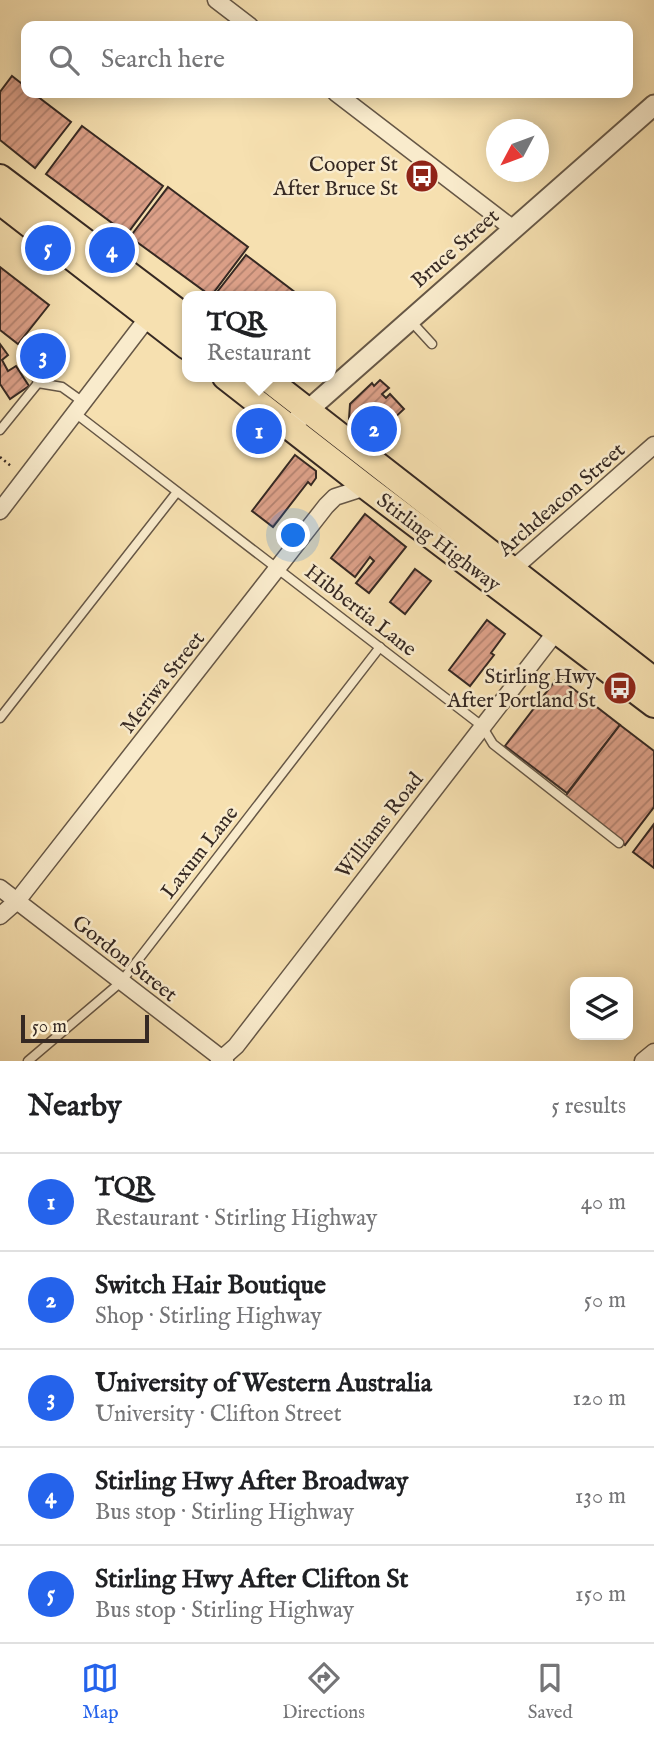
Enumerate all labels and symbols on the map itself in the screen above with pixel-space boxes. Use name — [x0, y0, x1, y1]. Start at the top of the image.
north arrow — [486, 119, 549, 182]
place label: Cooper St After Bruce St — [272, 152, 398, 203]
bus stop icon: Cooper St After Bruce St — [403, 157, 441, 195]
street label: Bruce Street — [406, 204, 506, 295]
pin: 5 — [25, 222, 71, 274]
pin: 4 — [89, 224, 135, 276]
pin: 3 — [20, 330, 66, 382]
pin: 2 — [351, 403, 397, 455]
pin: 1 — [236, 405, 282, 457]
street label: Archdeacon Street — [492, 437, 631, 564]
street label: Stirling Highway — [371, 488, 506, 599]
your location — [276, 518, 310, 552]
street label: Hibbertia Lane — [299, 559, 422, 664]
street label: Meriwa Street — [115, 627, 211, 739]
place label: Stirling Hwy After Portland St — [446, 664, 597, 715]
bus stop icon: Stirling Hwy After Portland St — [601, 669, 639, 707]
street label: Williams Road — [330, 767, 431, 884]
street label: Laxum Lane — [155, 801, 245, 905]
street label: Gordon Street — [66, 910, 182, 1009]
scale bar — [21, 1012, 149, 1044]

